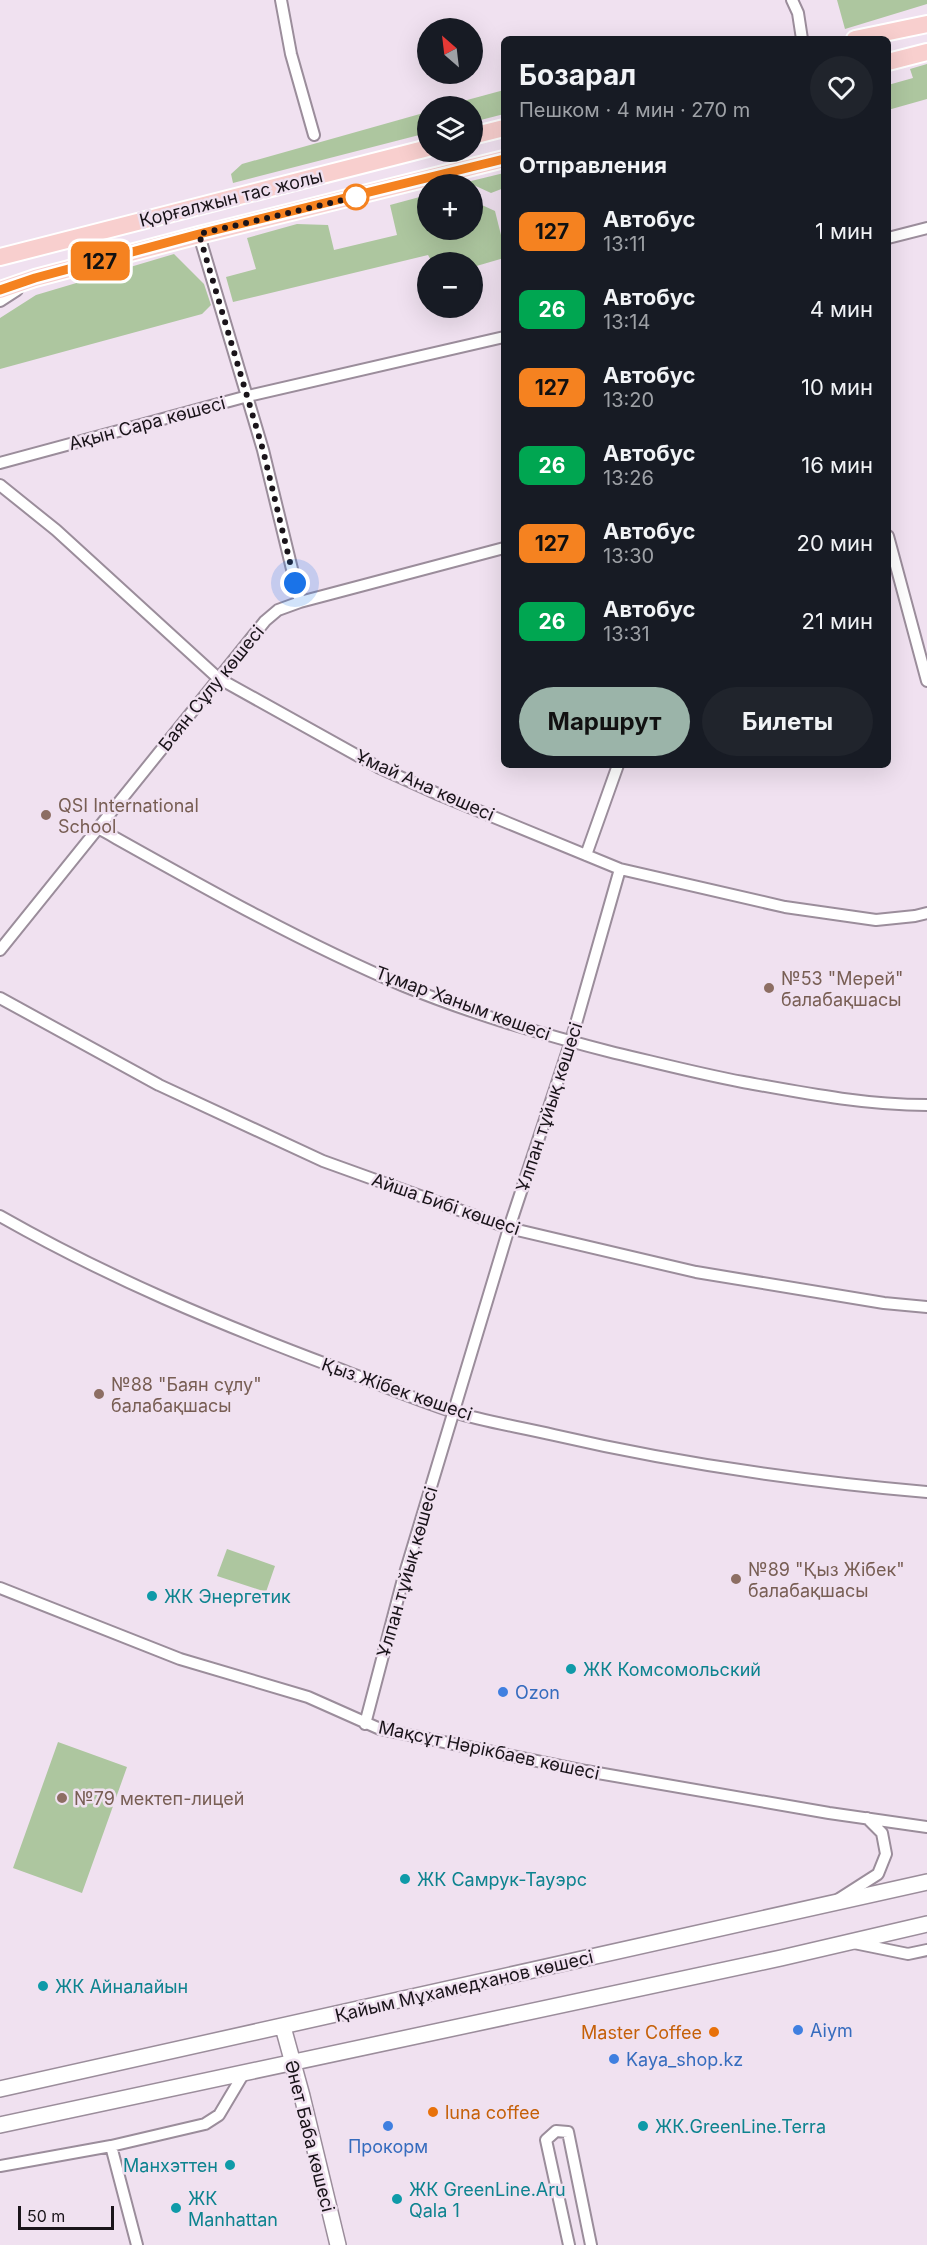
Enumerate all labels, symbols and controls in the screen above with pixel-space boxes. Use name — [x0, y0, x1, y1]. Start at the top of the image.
north arrow — [417, 18, 483, 84]
map controls — [417, 18, 483, 318]
button: heart — [810, 56, 873, 119]
text: Бозарал — [519, 58, 636, 92]
button: layers — [417, 96, 483, 162]
text: Пешком · 4 мин · 270 m — [519, 98, 750, 122]
text: Отправления — [519, 152, 667, 178]
street label: Қорғалжын тас жолы — [137, 165, 325, 231]
button: + — [417, 174, 483, 240]
unlabelled marker — [343, 184, 369, 210]
text: Автобус — [603, 206, 696, 232]
text: 1 мин — [815, 218, 873, 244]
text: 127 — [535, 219, 569, 244]
text: 13:11 — [603, 232, 646, 256]
line badge: 127 — [66, 242, 134, 280]
text: 127 — [83, 249, 117, 274]
button: − — [417, 252, 483, 318]
text: Автобус — [603, 284, 696, 310]
text: 4 мин — [810, 296, 873, 322]
text: 26 — [539, 297, 565, 322]
text: 13:14 — [603, 310, 650, 334]
text: Автобус — [603, 362, 696, 388]
text: 10 мин — [801, 374, 873, 400]
text: 127 — [535, 375, 569, 400]
text: 13:20 — [603, 388, 654, 412]
street label: Ақын Сара көшесі — [66, 392, 228, 454]
text: Автобус — [603, 440, 696, 466]
text: 16 мин — [801, 452, 873, 478]
text: 26 — [539, 453, 565, 478]
text: 13:26 — [603, 466, 654, 490]
text: Автобус — [603, 518, 696, 544]
text: 20 мин — [797, 530, 873, 556]
text: 127 — [535, 531, 569, 556]
text: 13:30 — [603, 544, 654, 568]
your location — [280, 568, 310, 598]
text: Автобус — [603, 596, 696, 622]
text: 21 мин — [801, 608, 873, 634]
text: 26 — [539, 609, 565, 634]
street label: Баян Сұлу көшесі — [154, 621, 268, 755]
text: 13:31 — [603, 622, 650, 646]
button: Маршрут — [519, 687, 690, 756]
button: Билеты — [702, 687, 873, 756]
street label: Ұмай Ана көшесі — [352, 745, 498, 825]
place label: QSI International School — [58, 795, 199, 837]
marker: QSI International School — [39, 808, 53, 822]
street label: Тұмар Ханым көшесі — [373, 962, 553, 1044]
place label: №53 "Мерей" балабақшасы — [781, 968, 903, 1010]
marker: №53 "Мерей" балабақшасы — [762, 981, 776, 995]
street label: Ұлпан тұйық көшесі — [512, 1020, 586, 1194]
street label: Айша Бибі көшесі — [369, 1169, 523, 1239]
street label: Қыз Жібек көшесі — [319, 1353, 475, 1425]
place label: №88 "Баян сұлу" балабақшасы — [111, 1374, 262, 1416]
marker: №88 "Баян сұлу" балабақшасы — [92, 1387, 106, 1401]
street label: Ұлпан тұйық көшесі — [373, 1484, 441, 1660]
place label: №89 "Қыз Жібек" балабақшасы — [748, 1559, 905, 1601]
marker: №89 "Қыз Жібек" балабақшасы — [729, 1572, 743, 1586]
place label: ЖК Энергетик — [164, 1586, 291, 1607]
marker: ЖК Энергетик — [145, 1589, 159, 1603]
place label: ЖК Комсомольский — [583, 1659, 761, 1680]
marker: ЖК Комсомольский — [564, 1662, 578, 1676]
place label: Ozon — [515, 1682, 560, 1703]
marker: Ozon — [496, 1685, 510, 1699]
street label: Мақсұт Нәрікбаев көшесі — [377, 1716, 601, 1784]
place label: №79 мектеп-лицей — [74, 1788, 244, 1809]
marker: №79 мектеп-лицей — [55, 1791, 69, 1805]
place label: ЖК Самрук-Тауэрс — [417, 1869, 587, 1890]
marker: ЖК Самрук-Тауэрс — [398, 1872, 412, 1886]
street label: Қайым Мұхамедханов көшесі — [333, 1946, 595, 2026]
place label: ЖК Айналайын — [55, 1976, 188, 1997]
marker: ЖК Айналайын — [36, 1979, 50, 1993]
place label: Aiym — [810, 2020, 853, 2041]
place label: Master Coffee — [581, 2022, 702, 2043]
marker: Aiym — [791, 2023, 805, 2037]
marker: Master Coffee — [707, 2025, 721, 2039]
place label: Kaya_shop.kz — [626, 2049, 743, 2070]
marker: Kaya_shop.kz — [607, 2052, 621, 2066]
street label: Әнет Баба көшесі — [281, 2058, 339, 2214]
place label: luna coffee — [445, 2102, 540, 2123]
marker: luna coffee — [426, 2105, 440, 2119]
place label: ЖК.GreenLine.Terra — [655, 2116, 826, 2137]
marker: Прокорм — [381, 2119, 395, 2133]
marker: ЖК.GreenLine.Terra — [636, 2119, 650, 2133]
place label: Прокорм — [348, 2136, 428, 2157]
place label: Манхэттен — [123, 2155, 218, 2176]
marker: Манхэттен — [223, 2158, 237, 2172]
place label: ЖК GreenLine.Aru Qala 1 — [409, 2179, 566, 2221]
place label: ЖК Manhattan — [188, 2188, 278, 2230]
marker: ЖК GreenLine.Aru Qala 1 — [390, 2192, 404, 2206]
marker: ЖК Manhattan — [169, 2201, 183, 2215]
scale bar — [18, 2203, 114, 2230]
text: 50 m — [27, 2206, 65, 2226]

